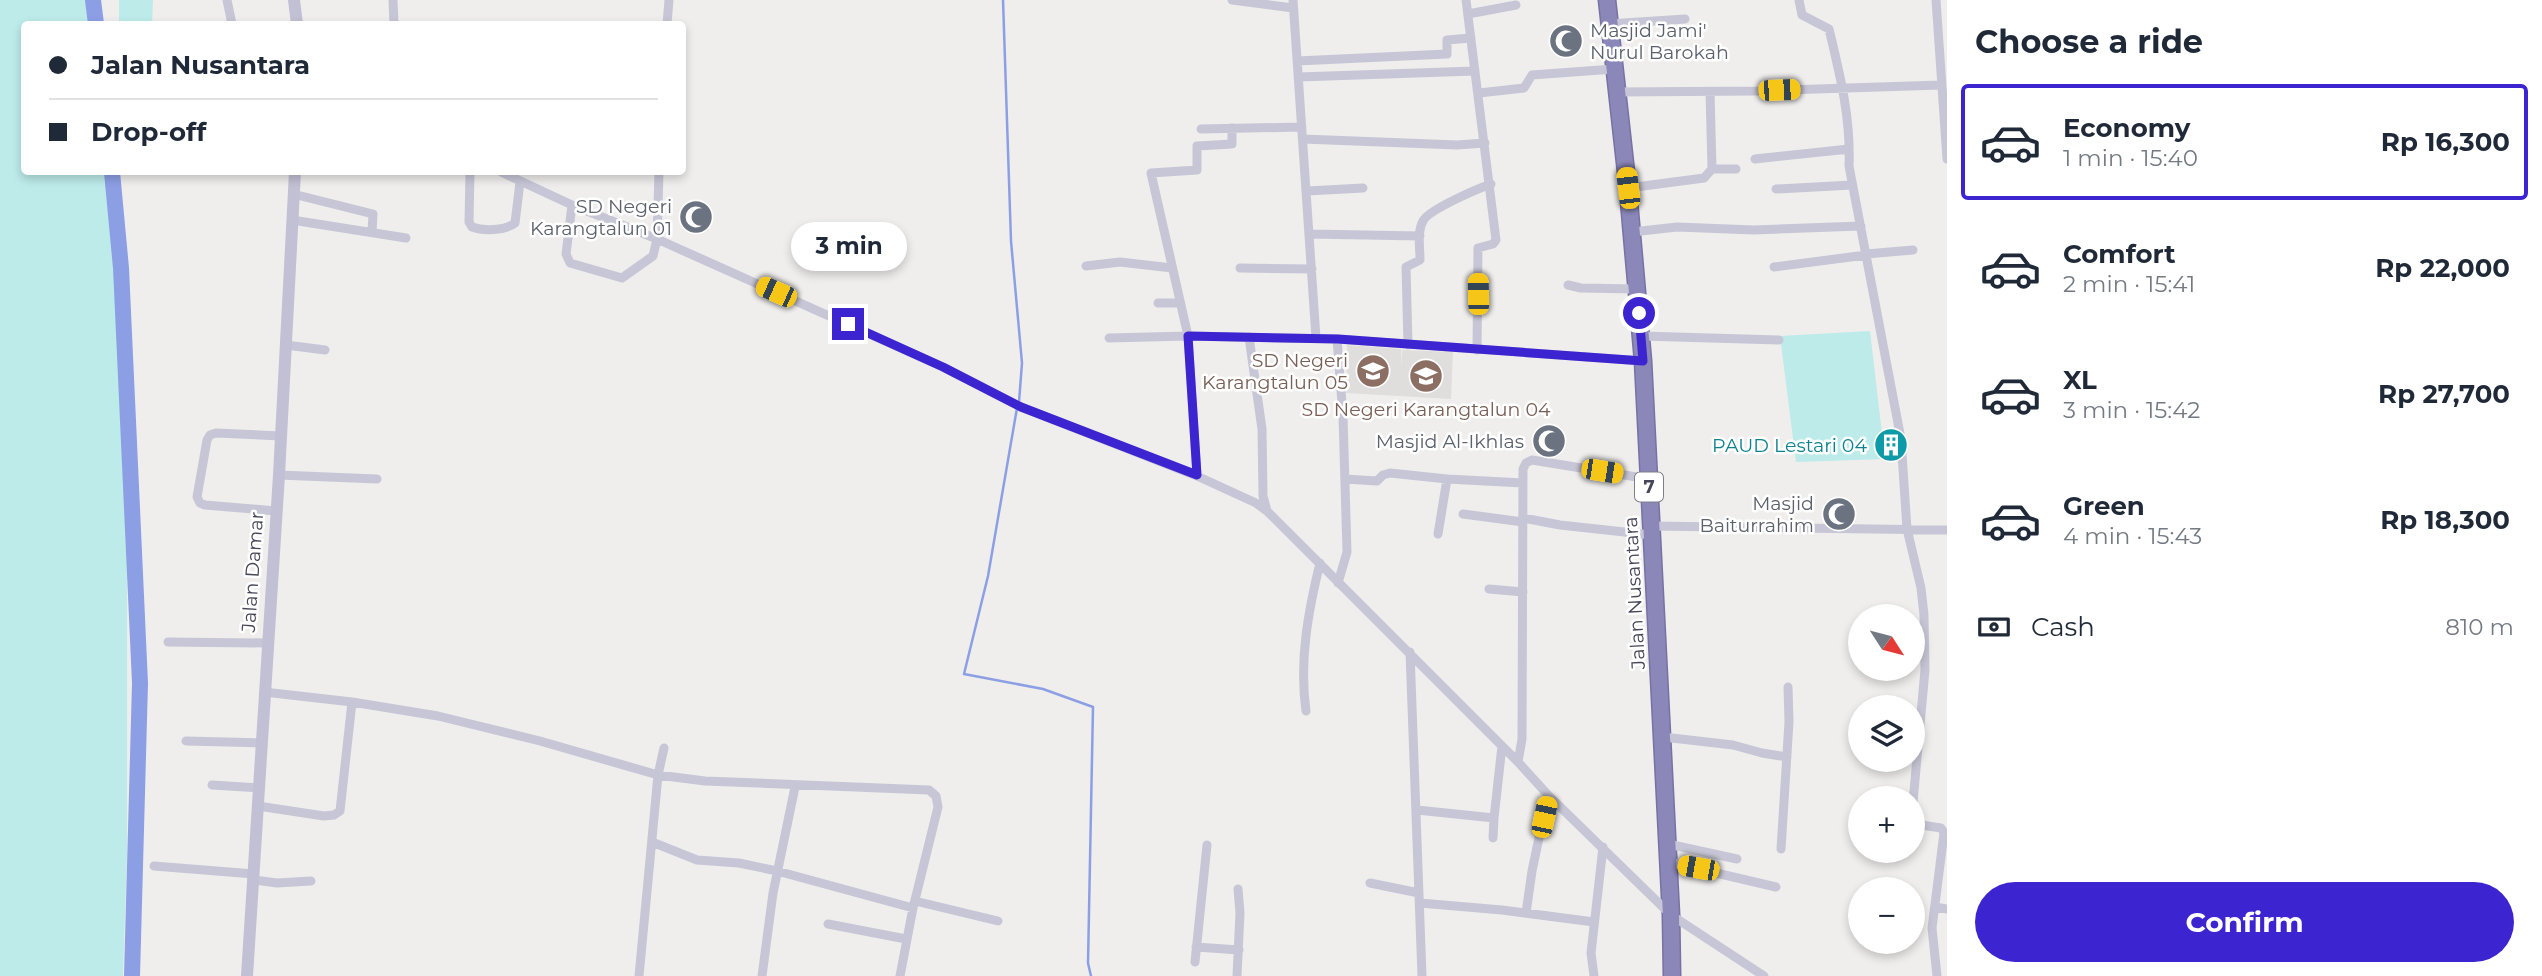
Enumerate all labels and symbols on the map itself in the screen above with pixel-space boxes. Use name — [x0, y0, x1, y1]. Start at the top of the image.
place label: Masjid Jami' Nurul Barokah — [1590, 19, 1729, 64]
mosque icon: Masjid Jami' Nurul Barokah — [1547, 22, 1585, 60]
car — [1758, 79, 1801, 101]
car — [1616, 166, 1641, 210]
place label: SD Negeri Karangtalun 01 — [530, 195, 672, 240]
mosque icon: SD Negeri Karangtalun 01 — [677, 198, 715, 236]
callout: 3 min — [790, 222, 906, 272]
car — [1468, 273, 1489, 315]
car — [753, 274, 800, 310]
route start — [1623, 297, 1655, 329]
route end — [832, 308, 864, 340]
place label: SD Negeri Karangtalun 05 — [1202, 349, 1348, 394]
school or university icon: SD Negeri Karangtalun 05 — [1354, 352, 1392, 390]
school or university icon: SD Negeri Karangtalun 04 — [1407, 357, 1445, 395]
place label: SD Negeri Karangtalun 04 — [1301, 398, 1551, 421]
mosque icon: Masjid Al-Ikhlas — [1530, 422, 1568, 460]
building icon: PAUD Lestari 04 — [1872, 426, 1910, 464]
place label: Masjid Al-Ikhlas — [1376, 430, 1524, 453]
place label: PAUD Lestari 04 — [1712, 434, 1867, 457]
car — [1580, 457, 1625, 485]
road number: 7 — [1635, 472, 1663, 502]
place label: Masjid Baiturrahim — [1699, 492, 1814, 537]
mosque icon: Masjid Baiturrahim — [1820, 495, 1858, 533]
street label: Jalan Damar — [237, 511, 268, 634]
street label: Jalan Nusantara — [1619, 516, 1650, 671]
north arrow — [1848, 604, 1925, 681]
car — [1530, 794, 1559, 840]
car — [1676, 854, 1721, 882]

